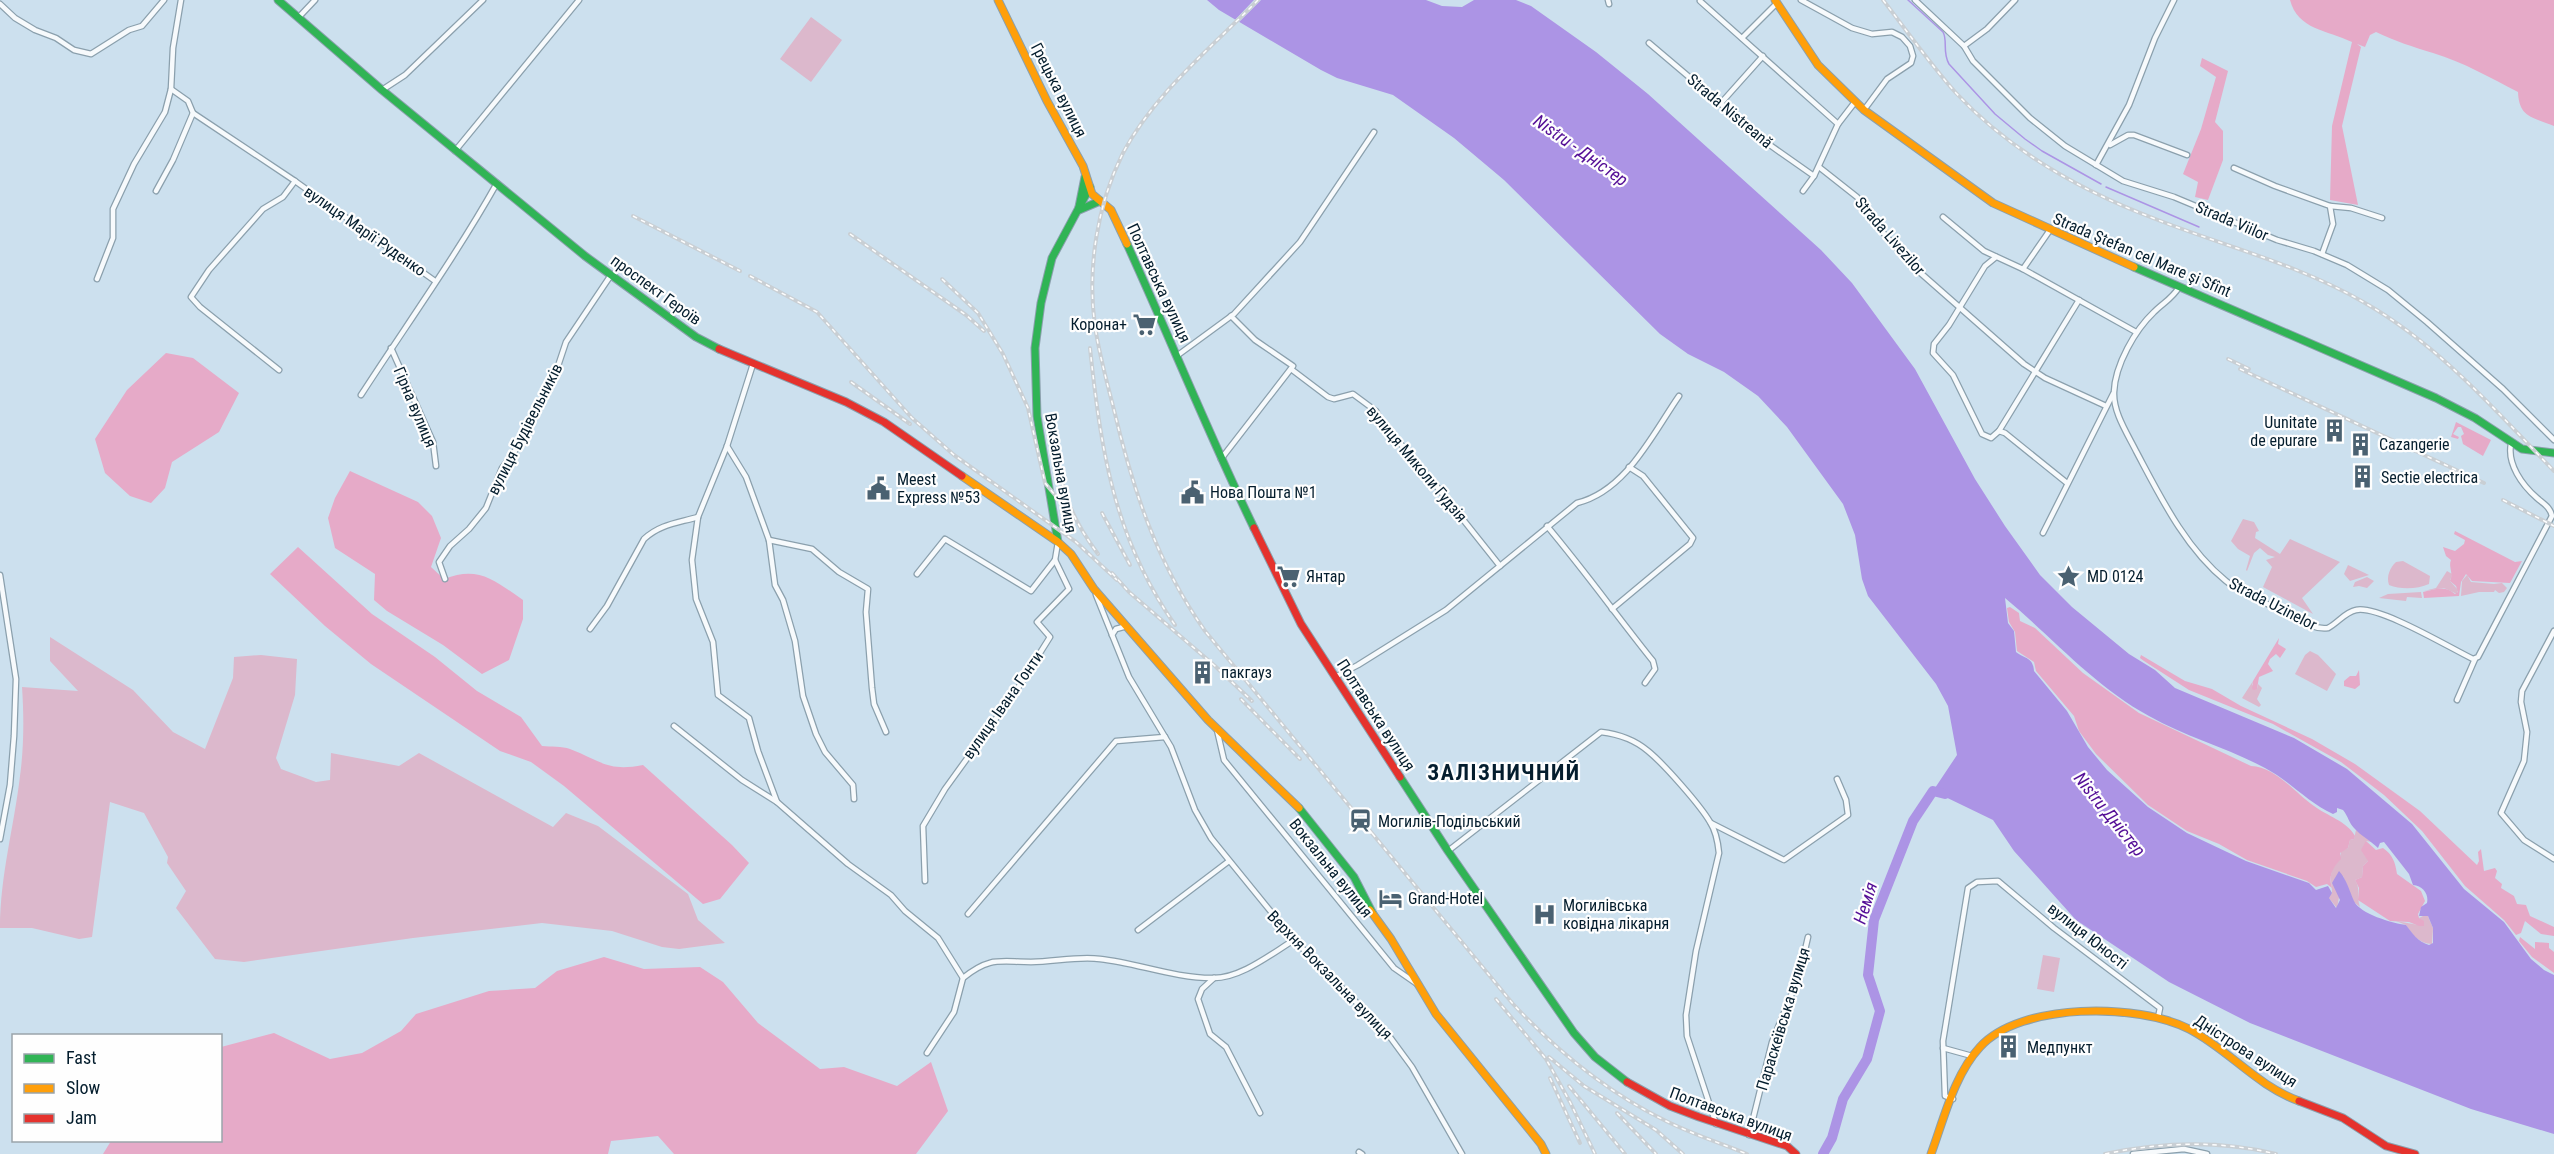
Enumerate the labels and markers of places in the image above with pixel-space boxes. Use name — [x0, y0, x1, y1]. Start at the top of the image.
supermarket icon: Корона+ — [1132, 311, 1158, 337]
place label: Корона+ — [1071, 315, 1127, 334]
place label: Uunitate de epurare — [2250, 413, 2317, 450]
building icon: Uunitate de epurare — [2322, 418, 2348, 444]
building icon: Cazangerie — [2348, 431, 2374, 457]
place label: Cazangerie — [2379, 435, 2450, 454]
building icon: Sectie electrica — [2350, 464, 2376, 490]
place label: Sectie electrica — [2381, 468, 2478, 487]
place label: Meest Express №53 — [897, 470, 980, 507]
public building icon: Meest Express №53 — [866, 475, 892, 501]
public building icon: Нова Пошта №1 — [1179, 479, 1205, 505]
place label: Нова Пошта №1 — [1210, 483, 1317, 502]
supermarket icon: Янтар — [1275, 563, 1301, 589]
place icon: MD 0124 — [2056, 563, 2082, 589]
place label: Янтар — [1306, 567, 1345, 586]
place label: MD 0124 — [2087, 567, 2144, 586]
building icon: пакгауз — [1190, 659, 1216, 685]
place label: пакгауз — [1221, 663, 1272, 682]
station icon: Могилів-Подільський — [1347, 808, 1373, 834]
place label: Могилів-Подільський — [1378, 812, 1521, 831]
hotel icon: Grand-Hotel — [1377, 885, 1403, 911]
place label: Grand-Hotel — [1408, 889, 1483, 908]
place label: Могилівська ковідна лікарня — [1563, 896, 1669, 933]
hospital icon: Могилівська ковідна лікарня — [1532, 901, 1558, 927]
building icon: Медпункт — [1996, 1034, 2022, 1060]
place label: Медпункт — [2027, 1038, 2093, 1057]

